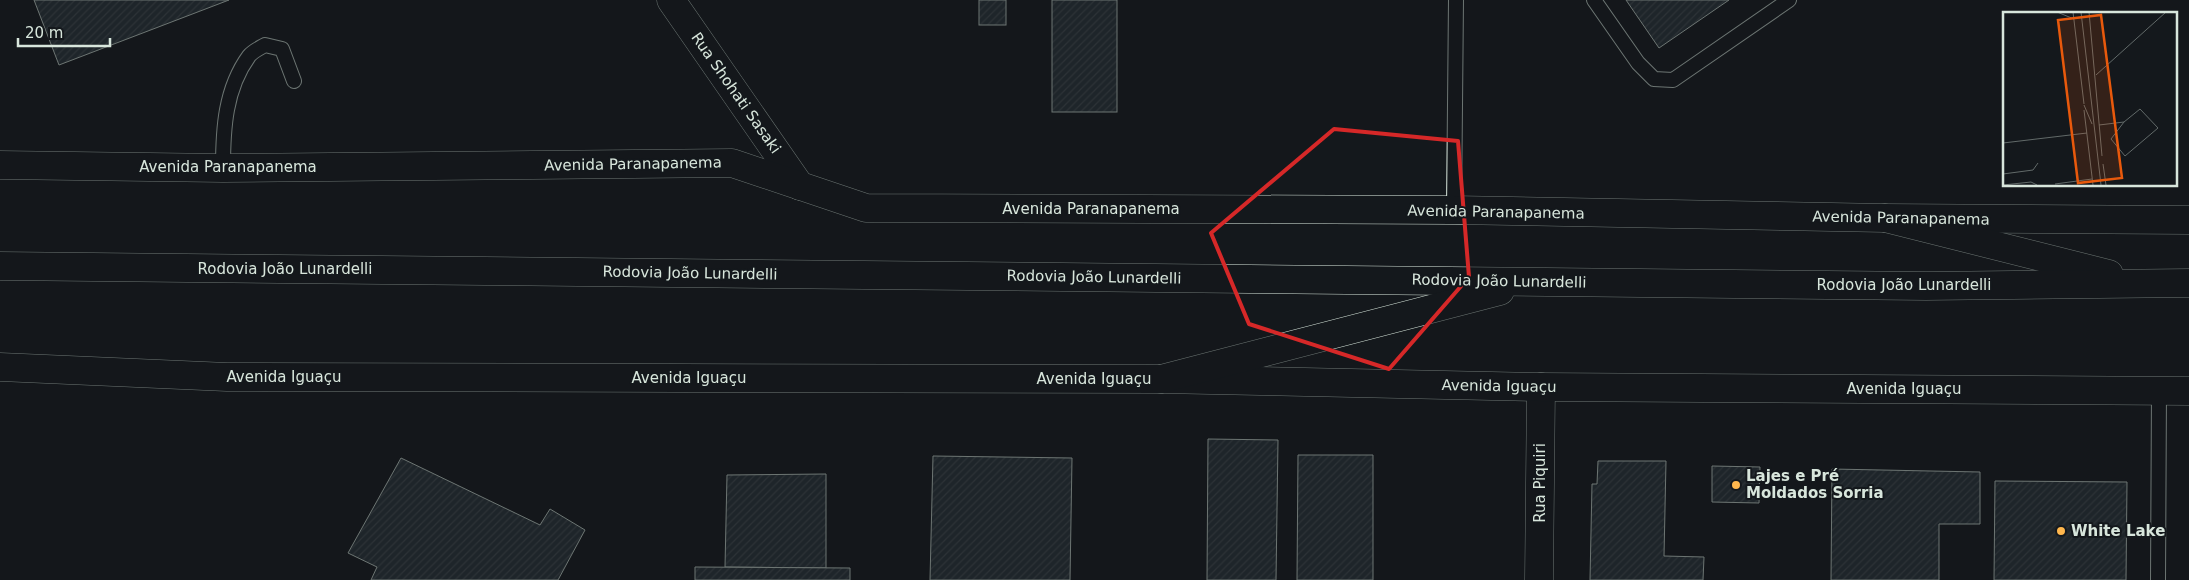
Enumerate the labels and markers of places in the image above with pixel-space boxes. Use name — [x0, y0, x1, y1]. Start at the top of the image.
place label: Lajes e Pré Moldados Sorria — [1746, 467, 1884, 502]
marker: Lajes e Pré Moldados Sorria — [1730, 479, 1742, 491]
place label: White Lake — [2071, 522, 2165, 540]
marker: White Lake — [2055, 525, 2067, 537]

